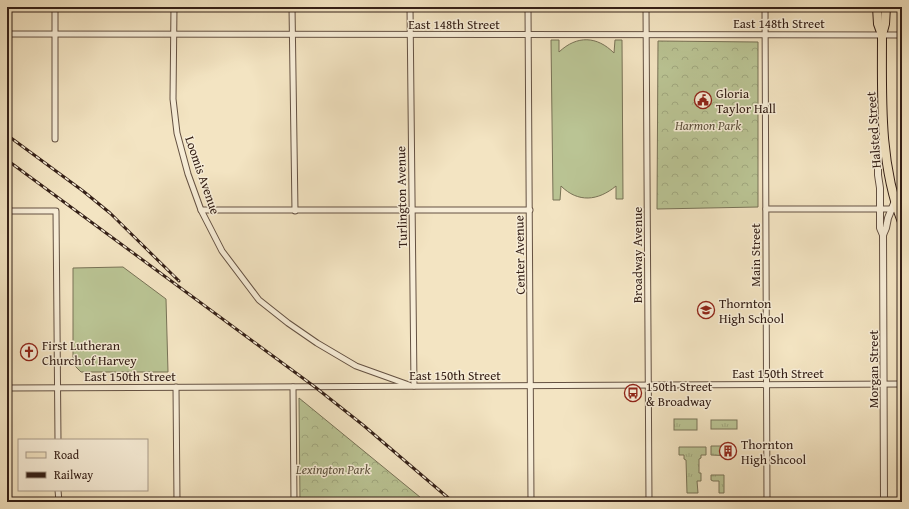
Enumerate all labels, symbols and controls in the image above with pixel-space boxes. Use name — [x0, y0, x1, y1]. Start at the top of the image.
street label: East 148th Street — [733, 14, 825, 33]
street label: East 148th Street — [408, 15, 500, 34]
place label: Gloria Taylor Hall — [716, 84, 776, 118]
public building icon: Gloria Taylor Hall — [693, 90, 713, 110]
street label: Halsted Street — [861, 91, 886, 169]
park label: Harmon Park — [674, 116, 741, 135]
street label: Loomis Avenue — [180, 133, 225, 217]
street label: Turlington Avenue — [391, 146, 412, 248]
street label: Broadway Avenue — [628, 207, 647, 303]
street label: Center Avenue — [509, 215, 530, 295]
street label: Main Street — [746, 223, 765, 287]
place label: Thornton High School — [719, 294, 784, 328]
school or university icon: Thornton High School — [696, 300, 716, 320]
street label: Morgan Street — [864, 329, 883, 408]
place label: First Lutheran Church of Harvey — [42, 336, 137, 370]
church icon: First Lutheran Church of Harvey — [19, 342, 39, 362]
street label: East 150th Street — [732, 364, 824, 383]
street label: East 150th Street — [409, 366, 501, 385]
street label: East 150th Street — [84, 367, 176, 386]
place label: 150th Street & Broadway — [646, 377, 713, 411]
bus stop icon: 150th Street & Broadway — [623, 383, 643, 403]
place label: Thornton High Shcool — [741, 435, 807, 469]
legend — [18, 439, 148, 491]
building icon: Thornton High Shcool — [718, 441, 738, 461]
text: Road — [54, 446, 80, 463]
park label: Lexington Park — [295, 460, 370, 479]
text: Railway — [54, 466, 93, 483]

